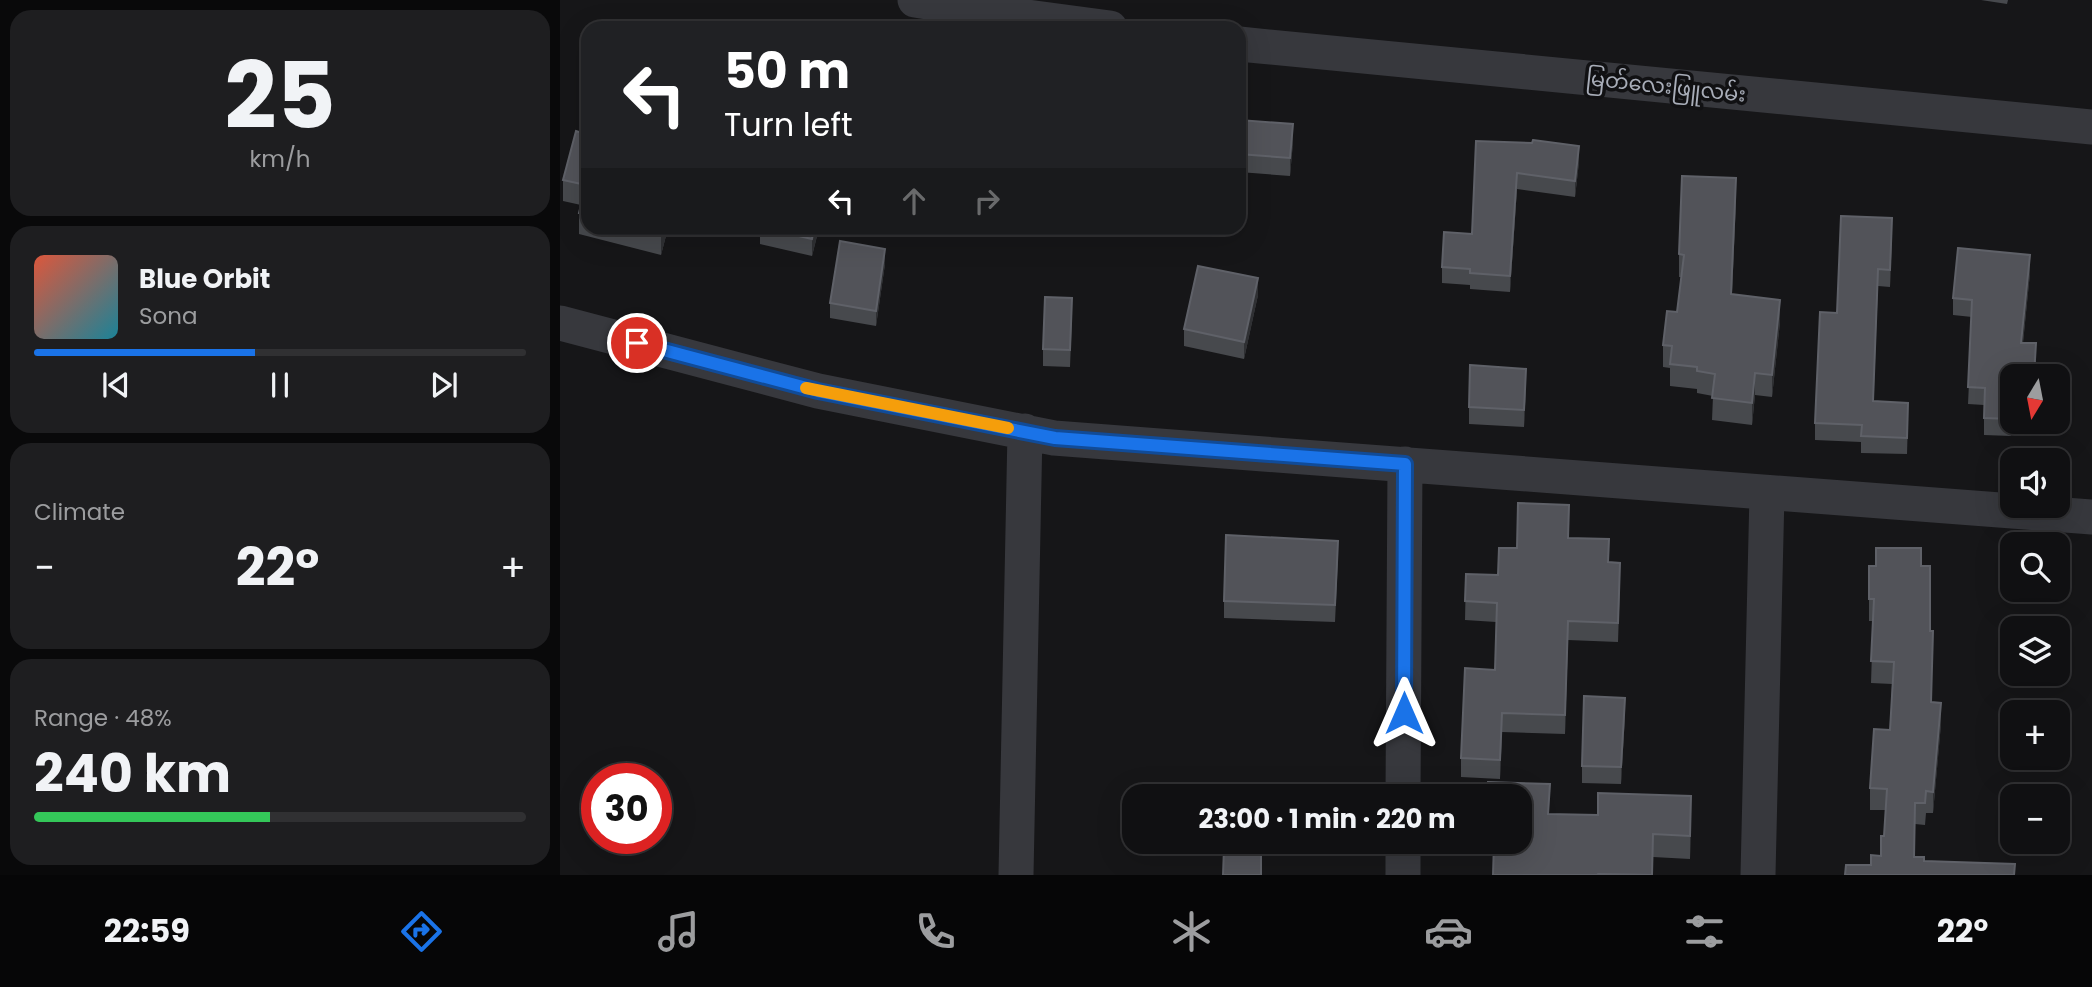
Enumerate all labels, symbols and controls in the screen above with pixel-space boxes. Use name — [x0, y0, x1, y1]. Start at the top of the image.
text: 25 — [224, 32, 336, 160]
text: 50 m — [724, 37, 850, 105]
icon: left — [609, 49, 700, 140]
street label: မြတ်လေးဖြူလမ်း — [1584, 62, 1747, 112]
text: Turn left — [724, 102, 853, 147]
text: km/h — [249, 143, 311, 175]
icon: left — [822, 182, 860, 220]
icon: ahead — [895, 182, 933, 220]
icon: right — [968, 182, 1006, 220]
text: Blue Orbit — [139, 261, 270, 297]
text: Sona — [139, 300, 198, 332]
pin — [607, 313, 667, 373]
icon: arrive — [618, 324, 656, 362]
north arrow — [2000, 364, 2070, 434]
map controls — [2000, 364, 2070, 854]
icon: previous — [97, 366, 135, 404]
icon: pause — [261, 366, 299, 404]
icon: next — [425, 366, 463, 404]
button: sound — [2000, 448, 2070, 518]
text: Climate — [34, 496, 125, 528]
text: 22° — [236, 531, 319, 604]
button: search — [2000, 532, 2070, 602]
text: − — [34, 541, 55, 594]
text: + — [500, 541, 526, 594]
button: layers — [2000, 616, 2070, 686]
position arrow — [1367, 676, 1441, 750]
button: + — [2000, 700, 2070, 770]
text: Range · 48% — [34, 702, 172, 734]
text: 240 km — [34, 737, 231, 810]
speed limit sign: 30 — [581, 763, 672, 854]
button: − — [2000, 784, 2070, 854]
text: 23:00 · 1 min · 220 m — [1198, 801, 1456, 837]
icon: directions — [397, 907, 446, 956]
icon: music — [654, 907, 703, 956]
icon: phone — [911, 907, 960, 956]
icon: climate — [1167, 907, 1216, 956]
icon: car — [1424, 907, 1473, 956]
icon: filters — [1680, 907, 1729, 956]
text: 22:59 — [104, 908, 190, 953]
text: 22° — [1937, 908, 1988, 953]

